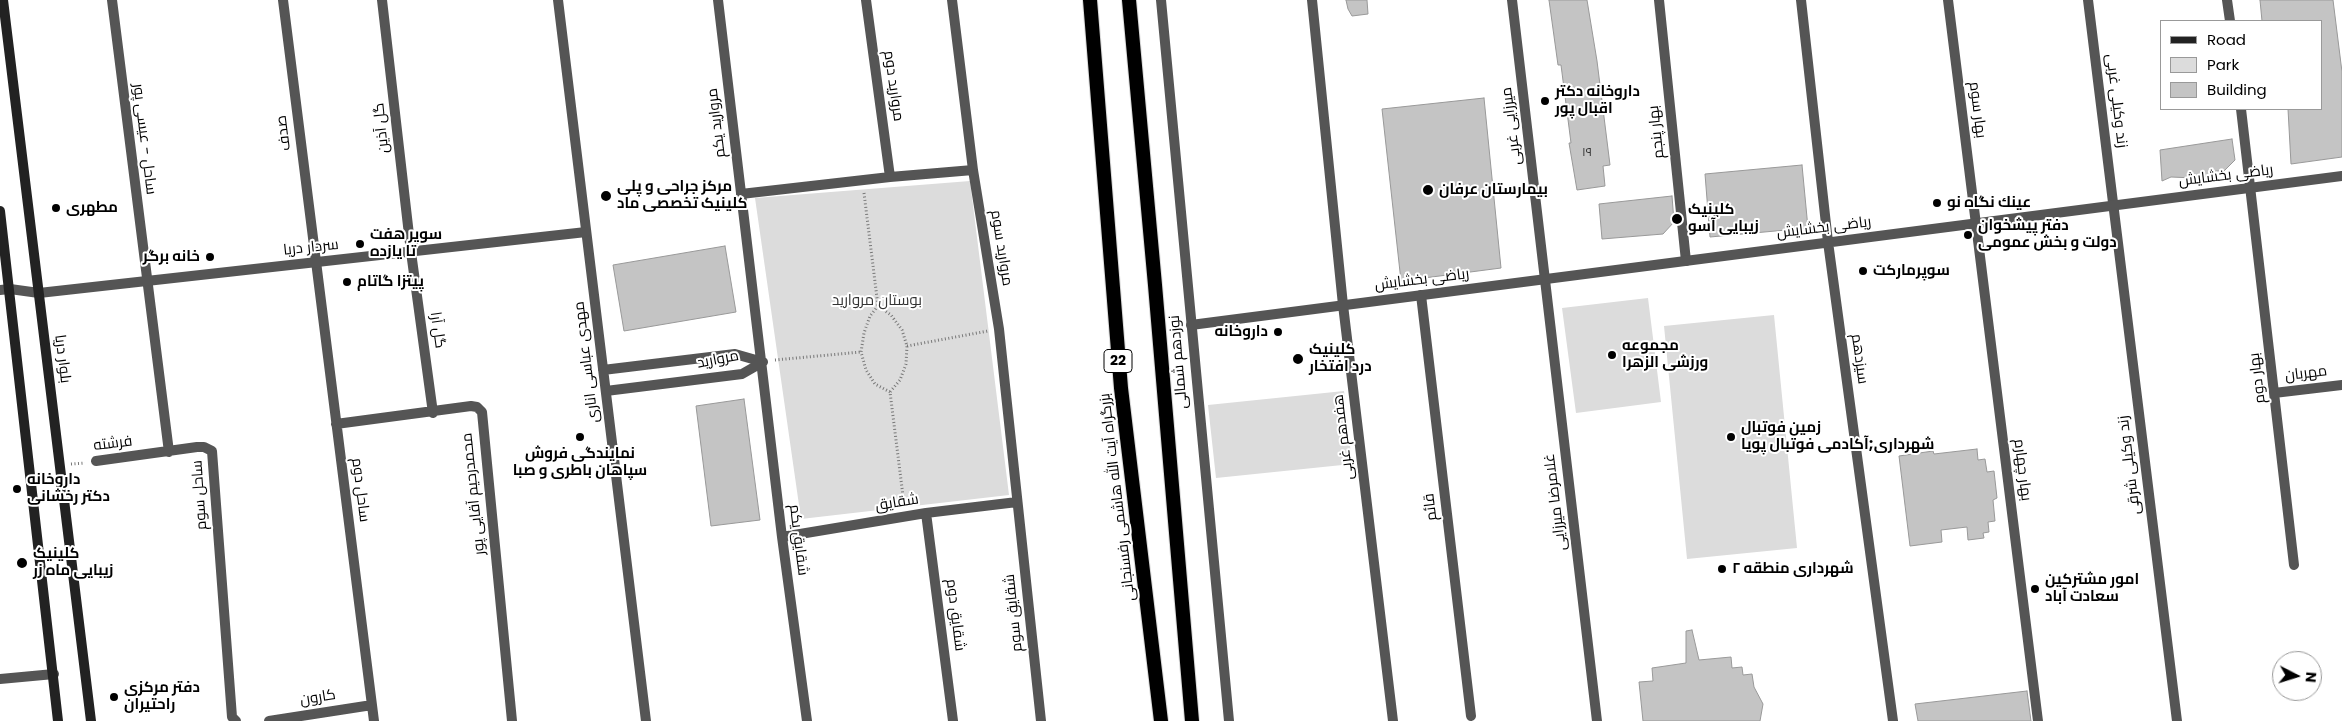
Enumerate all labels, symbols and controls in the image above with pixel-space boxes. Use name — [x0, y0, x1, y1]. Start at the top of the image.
legend — [2160, 20, 2322, 110]
text: Road — [2207, 29, 2246, 50]
street label: مروارید دوم — [879, 50, 907, 122]
street label: زند وکیلی غربی — [2101, 53, 2131, 149]
text: Park — [2207, 54, 2239, 75]
text: Building — [2207, 79, 2267, 100]
street label: بهار سوم — [1965, 81, 1989, 139]
street label: ساحل - عیسی پور — [128, 82, 160, 196]
place label: داروخانه دکتر اقبال پور — [1555, 83, 1640, 118]
street label: میرزایی غربی — [1498, 86, 1526, 166]
street label: مروارید یکم — [704, 87, 730, 159]
marker: داروخانه دکتر اقبال پور — [1539, 95, 1551, 107]
street label: گل آذین — [370, 102, 394, 154]
street label: بهار پنجم — [1645, 104, 1669, 160]
street label: صدف — [273, 114, 295, 152]
house number: ۱۹ — [1582, 146, 1592, 160]
street label: ریاضی بخشایش — [2178, 161, 2274, 191]
place label: مرکز جراحی و پلی کلینیک تخصصی ماد — [617, 178, 747, 213]
place label: بیمارستان عرفان — [1439, 181, 1548, 199]
marker: بیمارستان عرفان — [1421, 183, 1435, 197]
marker: مرکز جراحی و پلی کلینیک تخصصی ماد — [599, 189, 613, 203]
place label: عينك نگاه نو — [1947, 194, 2031, 212]
marker: عينك نگاه نو — [1931, 197, 1943, 209]
place label: مطهری — [66, 199, 118, 217]
place label: کلینیک زیبایی آسو — [1688, 201, 1759, 236]
marker: مطهری — [50, 202, 62, 214]
street label: مروارید سوم — [986, 209, 1016, 287]
marker: کلینیک زیبایی آسو — [1670, 212, 1684, 226]
street label: ریاضی بخشایش — [1776, 213, 1872, 243]
place label: دفتر پیشخوان دولت و بخش عمومی — [1978, 217, 2117, 252]
place label: سوپر هفت تا یازده — [370, 226, 442, 261]
marker: دفتر پیشخوان دولت و بخش عمومی — [1962, 229, 1974, 241]
street label: سردار دریا — [282, 236, 340, 260]
marker: سوپر هفت تا یازده — [354, 238, 366, 250]
place label: خانه برگر — [143, 248, 200, 266]
marker: خانه برگر — [204, 251, 216, 263]
place label: سوپرمارکت — [1873, 262, 1950, 280]
street label: ریاضی بخشایش — [1374, 265, 1470, 295]
marker: سوپرمارکت — [1857, 265, 1869, 277]
place label: پیتزا گاتام — [357, 273, 424, 291]
marker: پیتزا گاتام — [341, 276, 353, 288]
park label: بوستان مروارید — [832, 292, 922, 310]
street label: مهدی عباسی اناری — [571, 300, 603, 424]
street label: گل آرا — [426, 311, 448, 349]
street label: نوزدهم شمالی — [1166, 314, 1192, 410]
place label: داروخانه — [1215, 323, 1268, 341]
marker: داروخانه — [1272, 326, 1284, 338]
street label: سیزدهم — [1847, 333, 1871, 385]
street label: بلوار دریا — [50, 334, 74, 384]
place label: مجموعه ورزشی الزهرا — [1622, 337, 1708, 372]
place label: کلینیک درد افتخار — [1309, 341, 1372, 376]
street label: مروارید — [696, 347, 740, 373]
marker: مجموعه ورزشی الزهرا — [1606, 349, 1618, 361]
road number: 22 — [1104, 350, 1132, 372]
marker: کلینیک درد افتخار — [1291, 352, 1305, 366]
street label: بهار دوم — [2246, 352, 2270, 404]
street label: مهربان — [2284, 362, 2328, 386]
street label: بزرگراه آیت الله هاشمی رفسنجانی — [1096, 392, 1140, 602]
street label: هفدهم غربی — [1330, 393, 1358, 481]
street label: زند وکیلی شرقی — [2115, 414, 2145, 516]
place label: زمین فوتبال شهرداری;آکادمی فوتبال پویا — [1741, 419, 1934, 454]
marker: نمایندگی فروش سپاهان باطری و صبا — [574, 431, 586, 443]
marker: زمین فوتبال شهرداری;آکادمی فوتبال پویا — [1725, 431, 1737, 443]
street label: محمدرحیم آقایی پور — [459, 432, 489, 556]
street label: فرشته — [93, 433, 133, 455]
street label: بهار چهارم — [2009, 438, 2035, 502]
place label: نمایندگی فروش سپاهان باطری و صبا — [513, 445, 647, 480]
street label: غلامرضا میرزایی — [1541, 452, 1571, 552]
street label: ساحل دوم — [347, 457, 373, 523]
street label: ساحل سوم — [189, 459, 211, 531]
place label: داروخانه دکتر رخشانی — [27, 471, 110, 506]
marker: داروخانه دکتر رخشانی — [11, 483, 23, 495]
street label: شقایق — [874, 491, 920, 515]
street label: قائم — [1420, 492, 1442, 522]
street label: شقایق یکم — [785, 503, 811, 577]
place label: کلینیک زیبایی ماه زر — [33, 545, 113, 580]
marker: کلینیک زیبایی ماه زر — [15, 556, 29, 570]
place label: شهرداری منطقه ۲ — [1732, 560, 1854, 578]
marker: شهرداری منطقه ۲ — [1716, 563, 1728, 575]
place label: امور مشترکین سعادت آباد — [2045, 571, 2139, 606]
street label: شقایق سوم — [1001, 573, 1027, 653]
street label: شقایق دوم — [942, 578, 968, 652]
marker: امور مشترکین سعادت آباد — [2029, 583, 2041, 595]
north arrow — [2272, 651, 2322, 701]
text: N — [2301, 671, 2321, 683]
place label: دفتر مرکزی راحتیران — [124, 679, 200, 714]
street label: کارون — [299, 686, 337, 710]
marker: دفتر مرکزی راحتیران — [108, 691, 120, 703]

